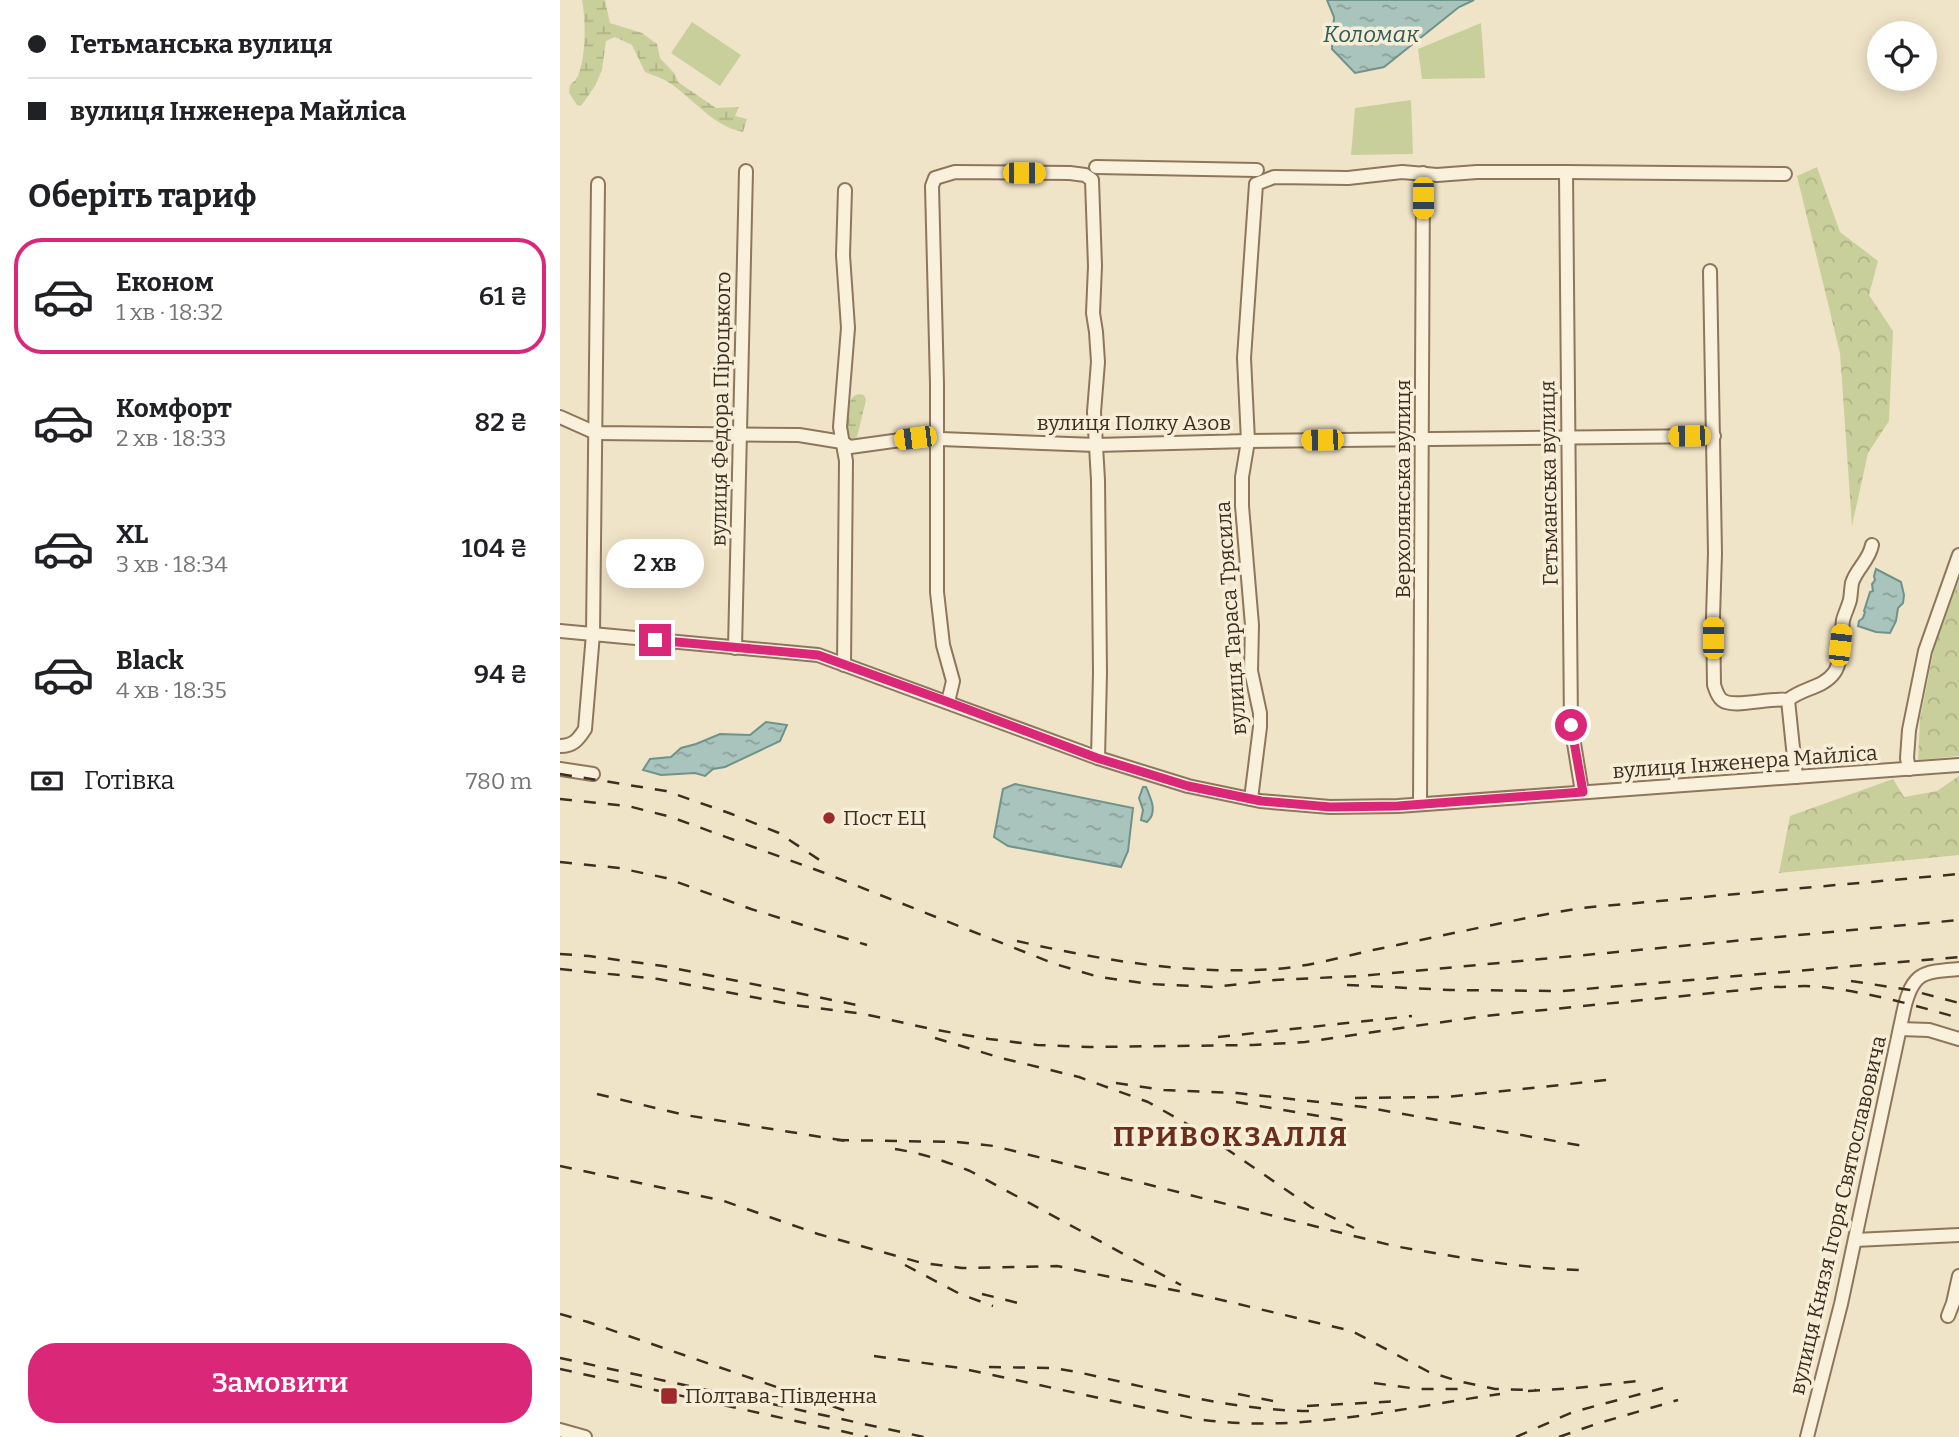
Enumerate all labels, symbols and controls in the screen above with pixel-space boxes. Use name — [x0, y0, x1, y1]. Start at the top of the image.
water label: Коломак — [1323, 20, 1419, 48]
map controls — [1867, 21, 1937, 91]
button: locate — [1867, 21, 1937, 91]
text: Гетьманська вулиця — [70, 29, 333, 60]
text: вулиця Інженера Майліса — [70, 96, 406, 127]
car — [1004, 163, 1046, 184]
text: Оберіть тариф — [28, 177, 256, 215]
car — [1413, 177, 1434, 219]
icon: car — [32, 265, 95, 328]
text: Економ — [116, 267, 214, 298]
street label: вулиця Федора Піроцького — [706, 271, 736, 547]
text: 61 ₴ — [479, 281, 528, 312]
text: 1 хв · 18:32 — [116, 298, 223, 326]
street label: Верхолянська вулиця — [1390, 379, 1416, 599]
street label: Гетьманська вулиця — [1534, 380, 1564, 586]
icon: car — [32, 391, 95, 454]
text: Комфорт — [116, 393, 232, 424]
text: 82 ₴ — [475, 407, 528, 438]
street label: вулиця Полку Азов — [1037, 410, 1231, 436]
text: 2 хв · 18:33 — [116, 424, 226, 452]
car — [893, 425, 938, 451]
car — [1668, 425, 1711, 447]
car — [1301, 429, 1344, 451]
street label: вулиця Тараса Трясила — [1210, 500, 1252, 736]
icon: car — [32, 517, 95, 580]
text: XL — [116, 519, 148, 550]
text: 104 ₴ — [462, 533, 528, 564]
callout: 2 хв — [606, 538, 704, 588]
text: 2 хв — [634, 549, 676, 577]
text: 3 хв · 18:34 — [116, 550, 228, 578]
car — [1703, 617, 1724, 659]
car — [1828, 623, 1853, 667]
route end — [639, 624, 671, 656]
icon: car — [32, 643, 95, 706]
text: Black — [116, 645, 184, 676]
text: 94 ₴ — [474, 659, 528, 690]
text: 4 хв · 18:35 — [116, 676, 227, 704]
route start — [1555, 709, 1587, 741]
street label: вулиця Інженера Майліса — [1612, 740, 1879, 784]
icon: cash — [28, 762, 66, 800]
text: Готівка — [84, 765, 175, 796]
text: 780 m — [466, 767, 532, 795]
place label: Пост ЕЦ — [843, 805, 926, 831]
marker: Пост ЕЦ — [821, 810, 837, 826]
street label: вулиця Князя Ігоря Святославовича — [1784, 1033, 1892, 1397]
district label: ПРИВОКЗАЛЛЯ — [1113, 1120, 1349, 1153]
button: Замовити — [28, 1343, 532, 1423]
place label: Полтава-Південна — [685, 1383, 878, 1409]
marker: Полтава-Південна — [659, 1386, 679, 1406]

